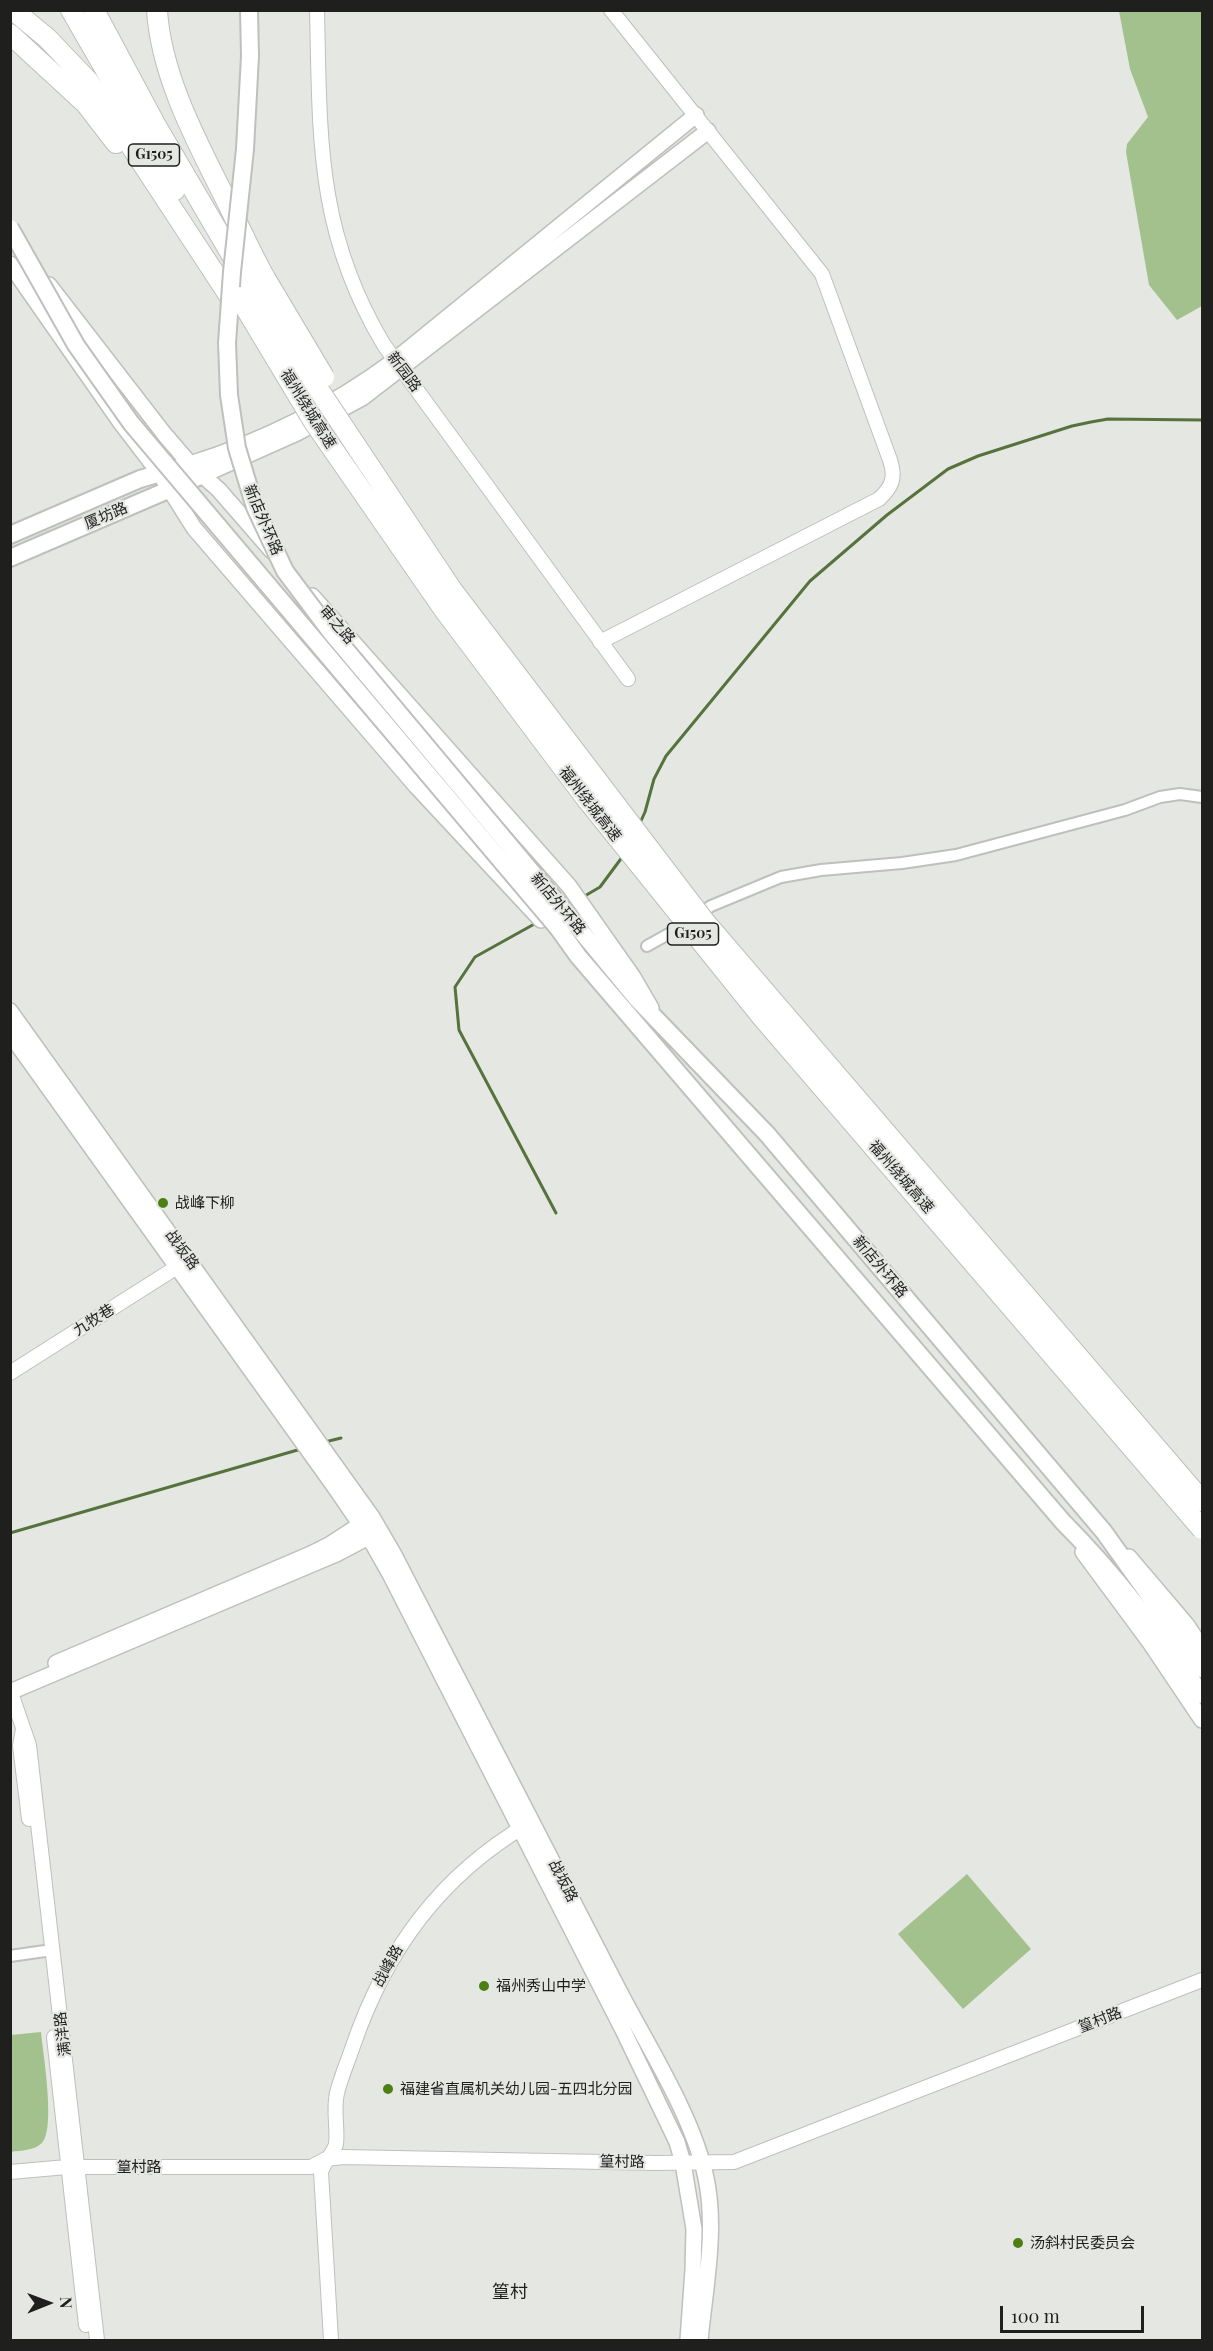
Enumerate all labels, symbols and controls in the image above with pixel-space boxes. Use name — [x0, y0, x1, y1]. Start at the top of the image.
road number: G1505 — [128, 144, 180, 166]
street label: 新园路 — [383, 349, 425, 395]
street label: 福州绕城高速 — [277, 366, 339, 452]
street label: 新店外环路 — [240, 482, 286, 558]
street label: 厦坊路 — [82, 499, 130, 533]
street label: 审之路 — [315, 602, 359, 648]
street label: 福州绕城高速 — [555, 763, 625, 845]
street label: 新店外环路 — [527, 869, 589, 939]
road number: G1505 — [668, 923, 718, 945]
street label: 福州绕城高速 — [865, 1137, 937, 1217]
place label: 战峰下柳 — [175, 1194, 235, 1212]
marker: 战峰下柳 — [156, 1196, 170, 1210]
street label: 战坂路 — [161, 1227, 203, 1273]
street label: 新店外环路 — [849, 1232, 911, 1302]
street label: 九牧巷 — [70, 1300, 118, 1340]
street label: 战坂路 — [545, 1857, 581, 1905]
street label: 战峰路 — [369, 1942, 407, 1990]
place label: 福州秀山中学 — [496, 1977, 586, 1995]
marker: 福州秀山中学 — [477, 1979, 491, 1993]
street label: 篁村路 — [1076, 2004, 1124, 2036]
street label: 满洋路 — [51, 2011, 75, 2057]
place label: 福建省直属机关幼儿园-五四北分园 — [400, 2080, 632, 2098]
marker: 福建省直属机关幼儿园-五四北分园 — [381, 2082, 395, 2096]
street label: 篁村路 — [599, 2153, 645, 2171]
street label: 篁村路 — [117, 2158, 161, 2176]
place label: 汤斜村民委员会 — [1030, 2234, 1135, 2252]
marker: 汤斜村民委员会 — [1011, 2236, 1025, 2250]
north arrow — [18, 2273, 78, 2333]
district label: 篁村 — [492, 2281, 528, 2303]
scale bar — [1003, 2294, 1147, 2332]
text: N — [56, 2297, 77, 2309]
text: 100 m — [1011, 2304, 1060, 2328]

